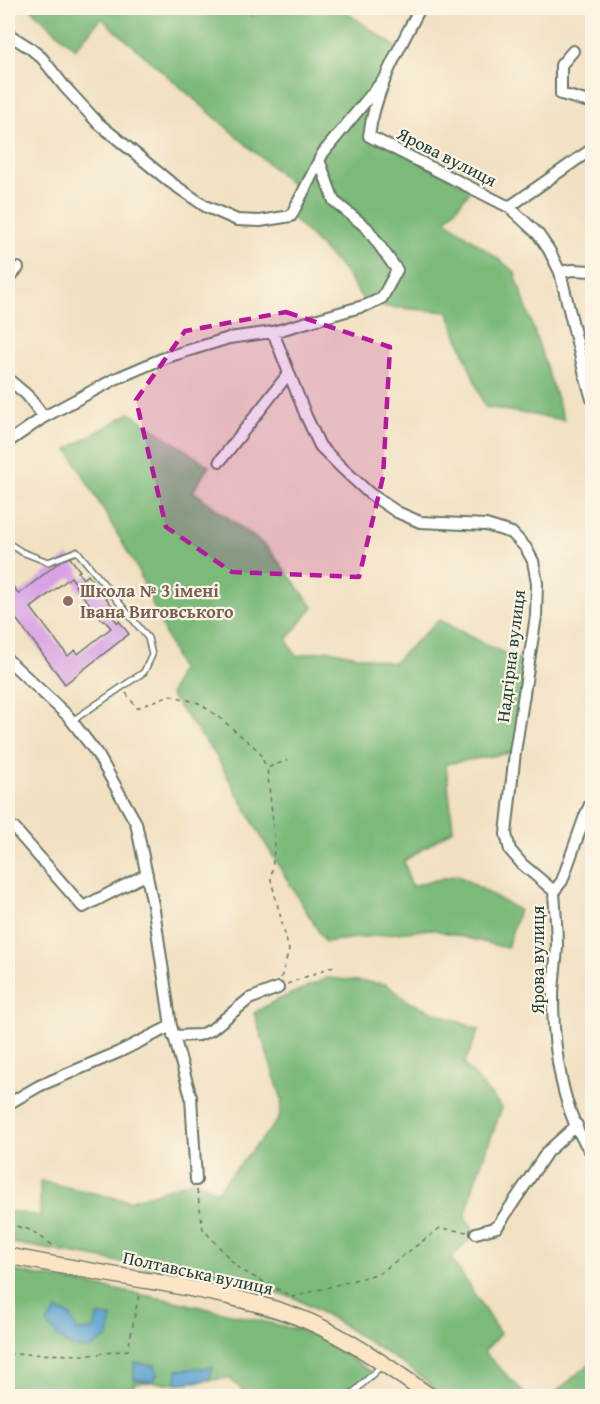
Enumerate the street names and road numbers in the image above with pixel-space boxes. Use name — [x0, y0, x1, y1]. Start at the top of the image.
street label: Ярова вулиця — [392, 119, 502, 193]
street label: Надгірна вулиця — [489, 588, 532, 724]
street label: Ярова вулиця — [524, 906, 551, 1015]
street label: Полтавська вулиця — [120, 1243, 276, 1302]

